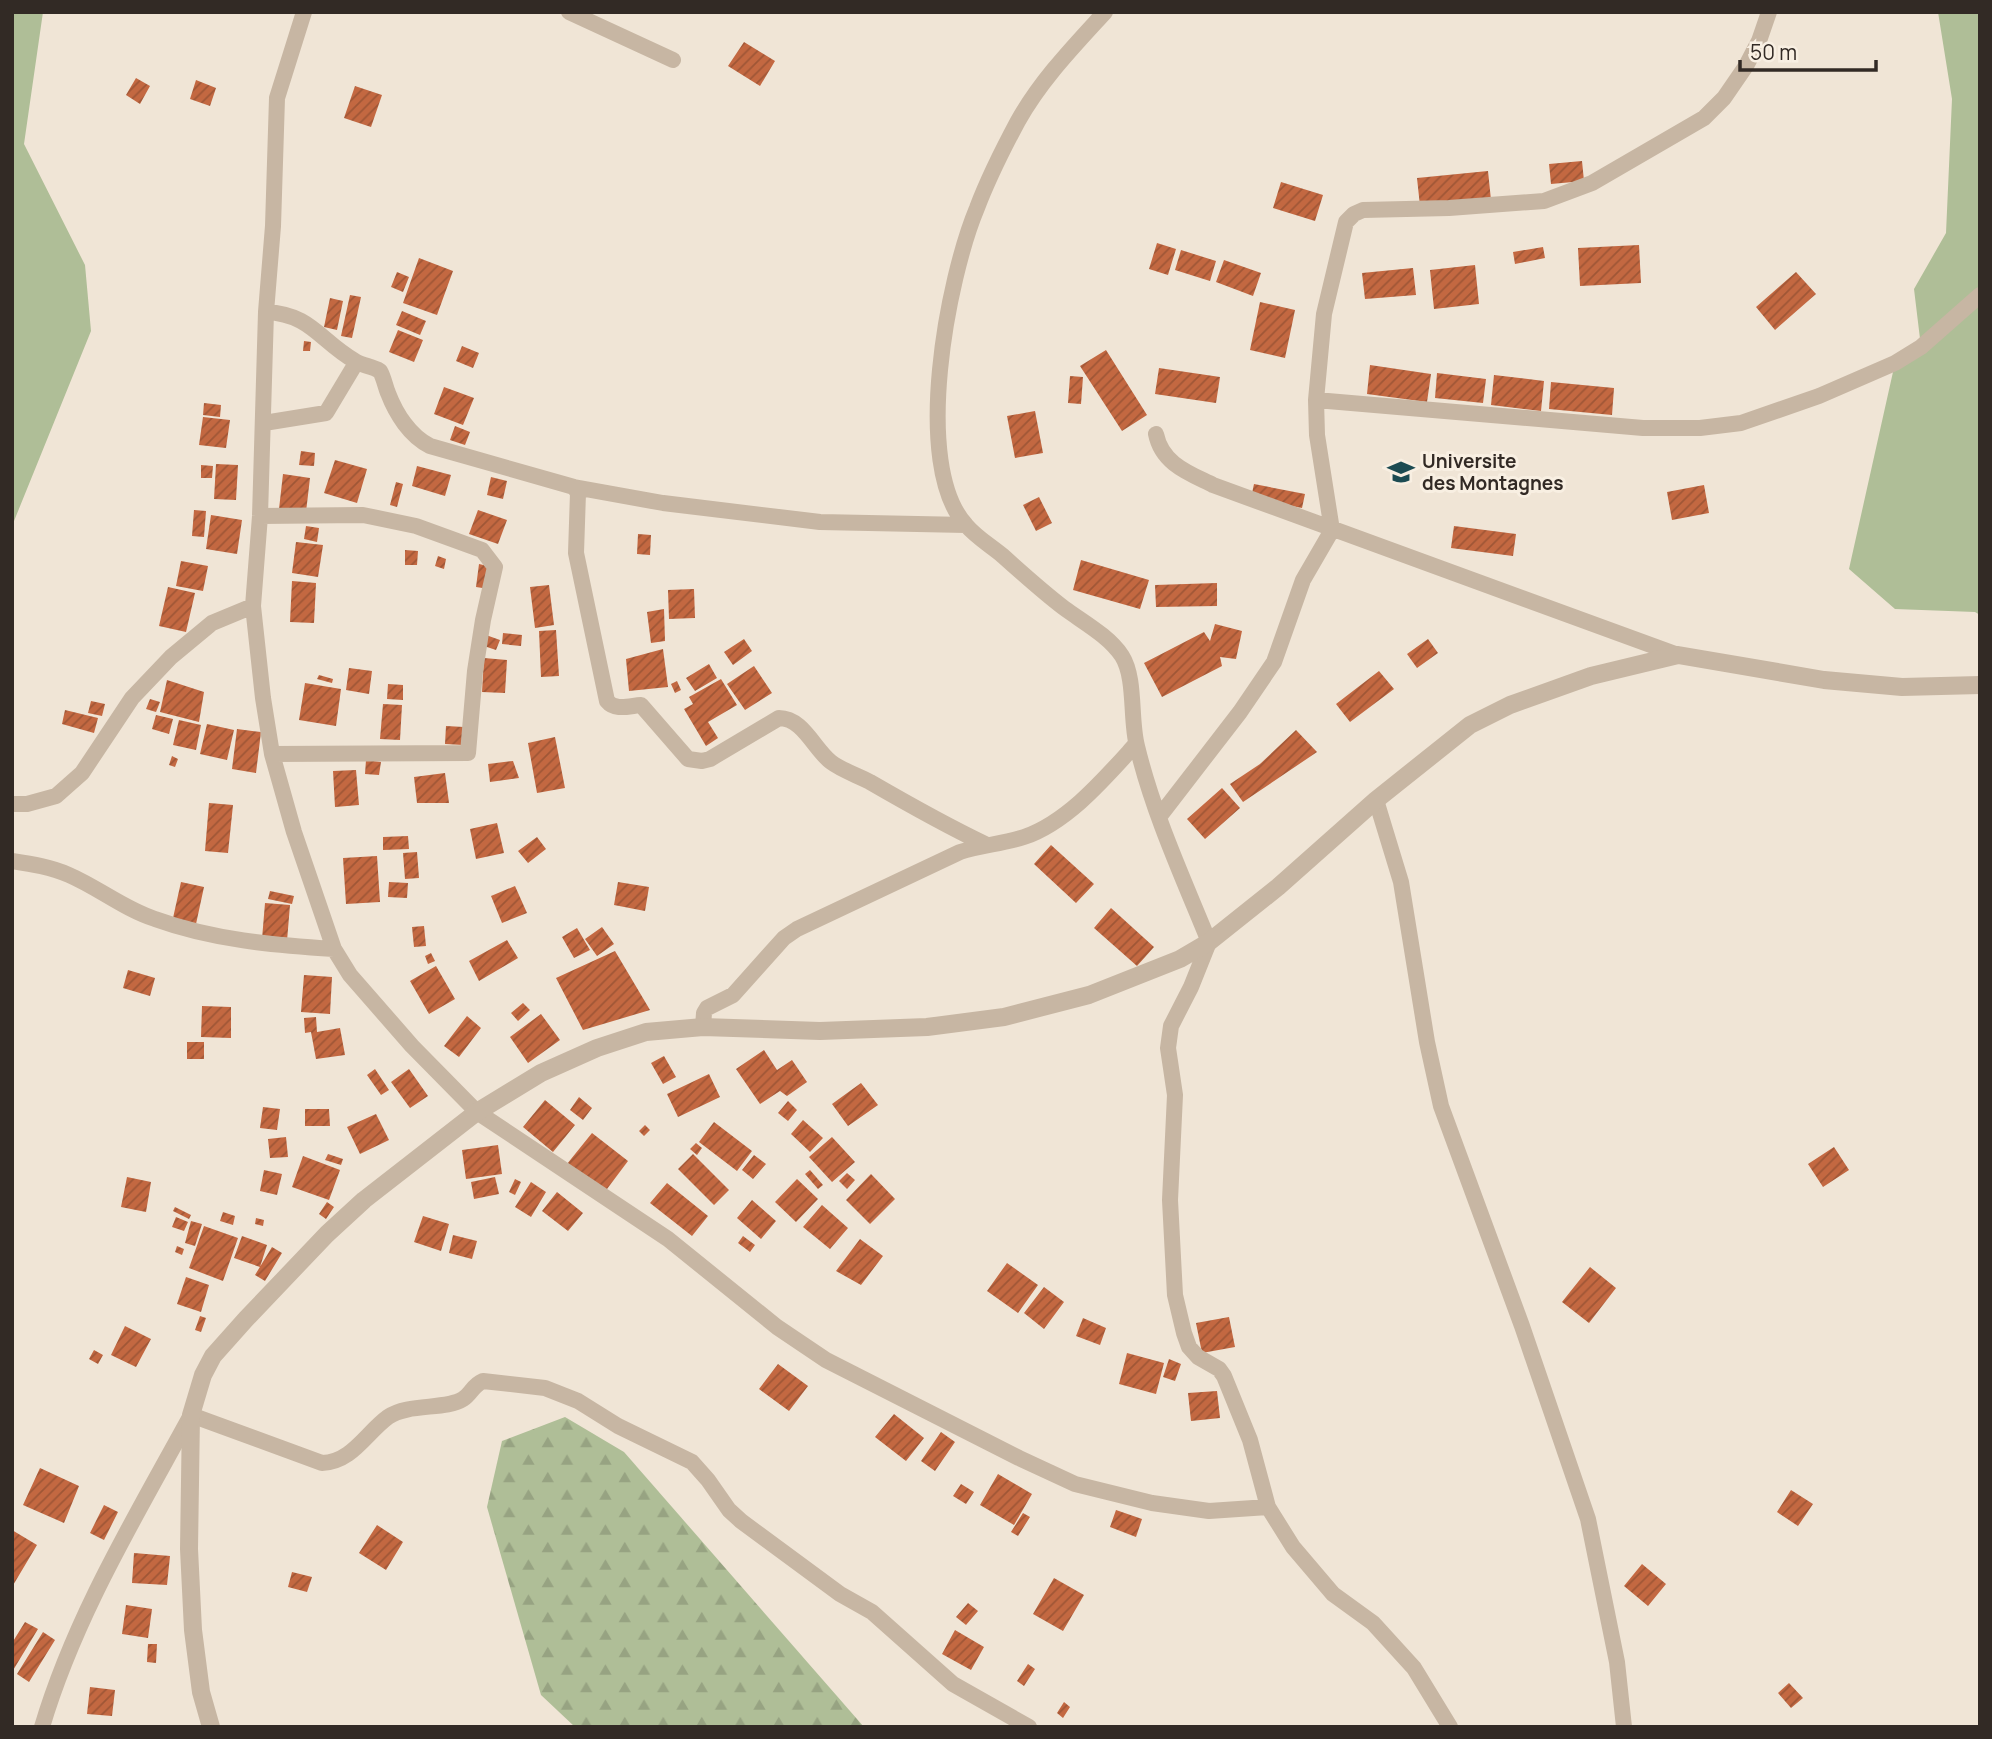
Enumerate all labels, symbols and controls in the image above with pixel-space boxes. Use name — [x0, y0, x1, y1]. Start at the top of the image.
scale bar — [1740, 28, 1876, 72]
text: 50 m — [1750, 38, 1797, 66]
place label: Universite des Montagnes — [1422, 448, 1563, 496]
school or university icon: Universite des Montagnes — [1386, 457, 1416, 487]

